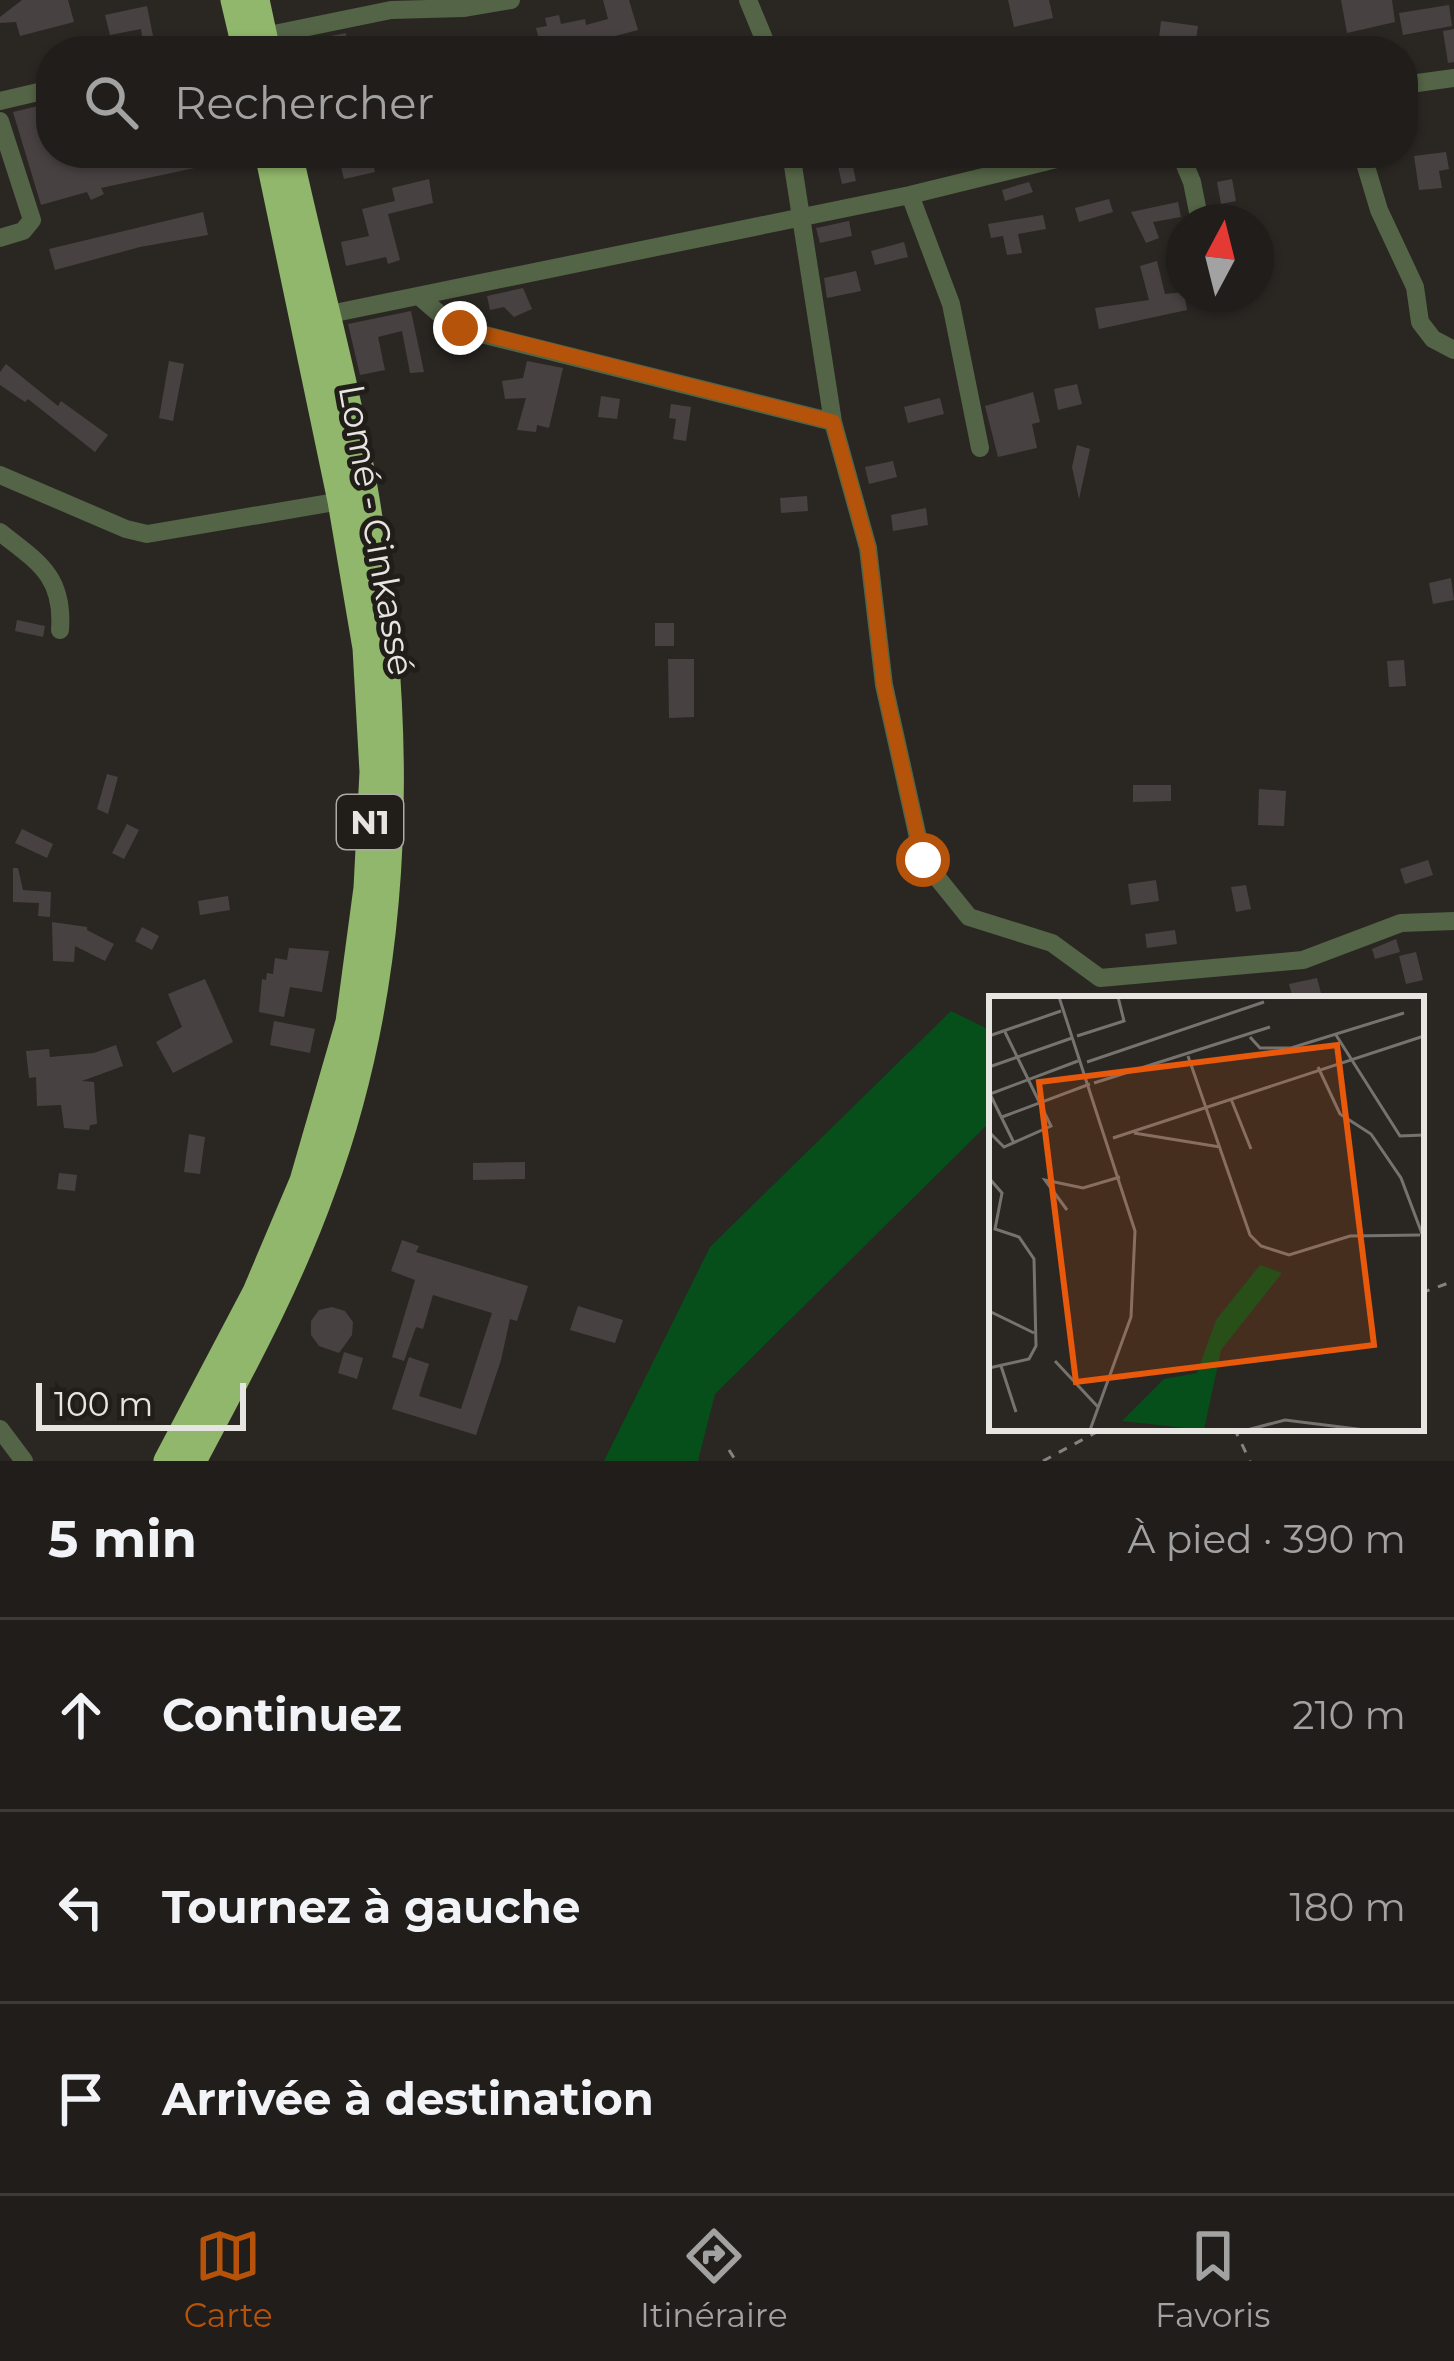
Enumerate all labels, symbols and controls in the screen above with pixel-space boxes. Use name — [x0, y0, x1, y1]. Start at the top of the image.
search box — [36, 36, 1418, 168]
icon: search — [78, 69, 144, 135]
text: Rechercher — [174, 75, 434, 130]
north arrow — [1166, 204, 1274, 312]
route end — [433, 301, 487, 355]
street label: Lomé - Cinkassé — [330, 381, 424, 679]
road number: N1 — [337, 795, 403, 849]
route start — [896, 833, 950, 887]
inset map — [989, 996, 1424, 1431]
scale bar — [36, 1377, 246, 1430]
text: 100 m — [54, 1384, 153, 1424]
text: 5 min — [48, 1508, 197, 1570]
text: À pied · 390 m — [1127, 1515, 1406, 1563]
icon: ahead — [48, 1682, 114, 1748]
text: Continuez — [162, 1687, 402, 1742]
text: 210 m — [1292, 1691, 1406, 1739]
icon: left — [48, 1874, 114, 1940]
text: Tournez à gauche — [162, 1879, 580, 1934]
text: 180 m — [1290, 1883, 1406, 1931]
icon: arrive — [48, 2066, 114, 2132]
text: Arrivée à destination — [162, 2071, 654, 2126]
tab: Carte — [184, 2223, 273, 2335]
tab: Itinéraire — [640, 2223, 788, 2335]
tab: Favoris — [1155, 2223, 1270, 2335]

